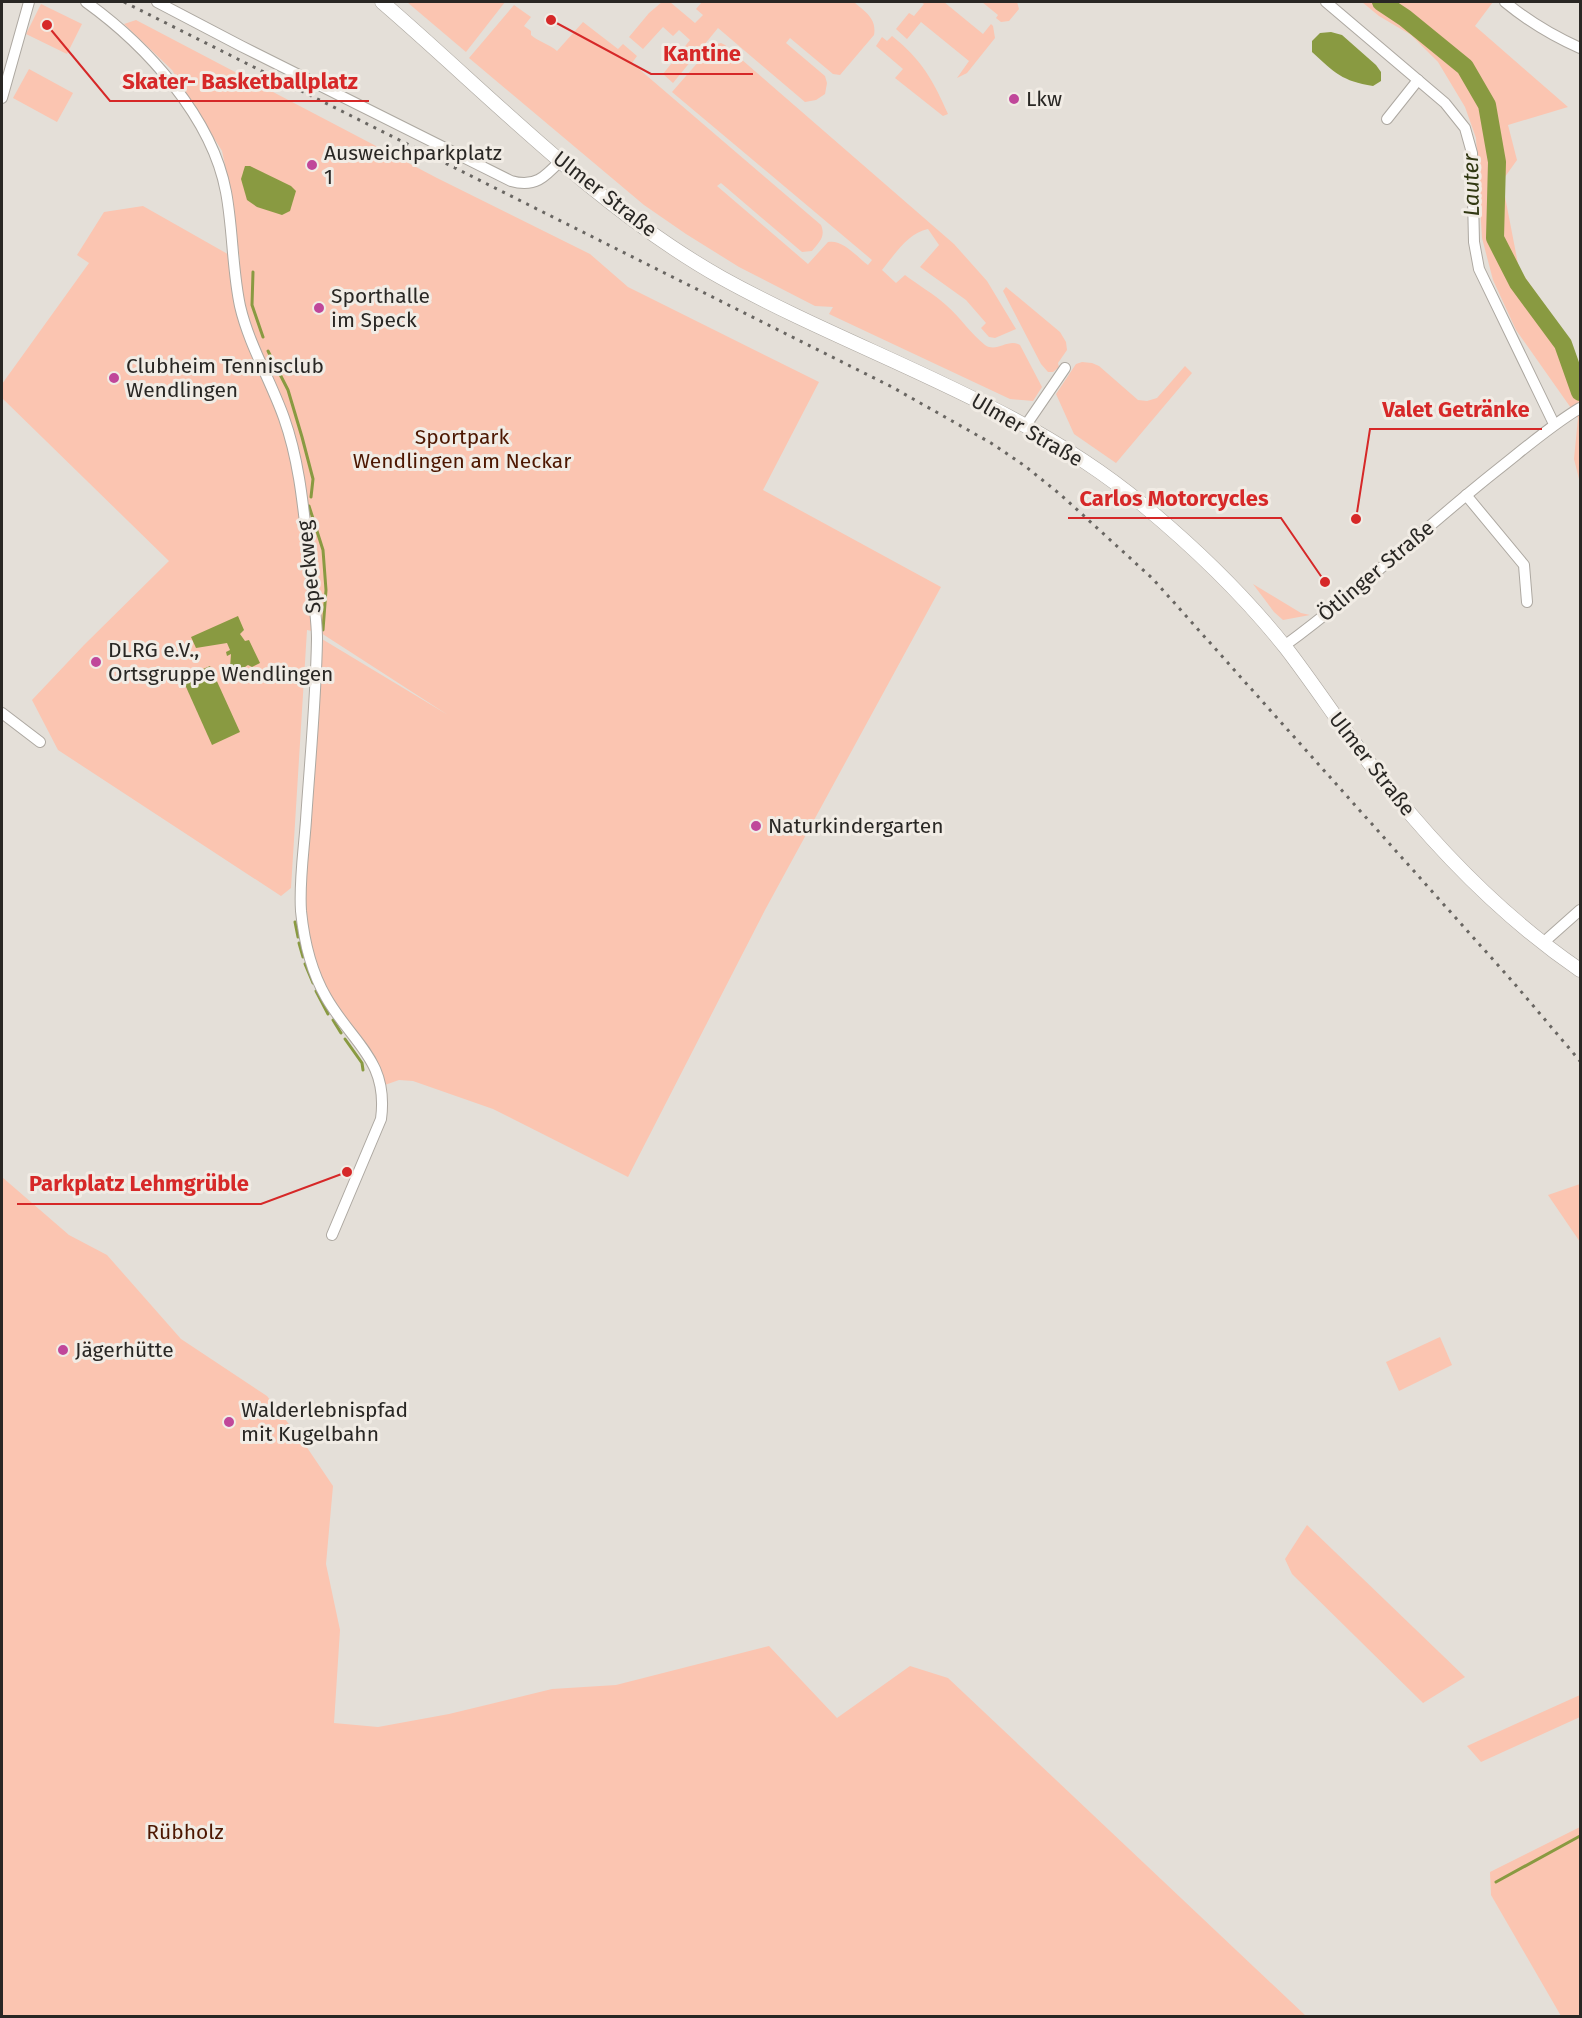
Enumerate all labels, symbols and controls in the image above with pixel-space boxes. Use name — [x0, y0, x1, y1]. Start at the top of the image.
callout: Kantine — [651, 34, 753, 74]
text: Kantine — [663, 40, 741, 67]
callout: Skater- Basketballplatz — [110, 61, 369, 101]
text: Skater- Basketballplatz — [122, 68, 358, 95]
place label: Lkw — [1026, 86, 1062, 112]
marker: Lkw — [1007, 92, 1021, 106]
place label: Ausweichparkplatz 1 — [324, 140, 502, 190]
street label: Ulmer Straße — [548, 145, 662, 243]
water label: Lauter — [1457, 153, 1485, 217]
marker: Ausweichparkplatz 1 — [305, 158, 319, 172]
place label: Sporthalle im Speck — [331, 283, 430, 333]
marker: Sporthalle im Speck — [312, 301, 326, 315]
place label: Clubheim Tennisclub Wendlingen — [126, 353, 324, 403]
marker: Clubheim Tennisclub Wendlingen — [107, 371, 121, 385]
street label: Ulmer Straße — [966, 388, 1088, 472]
callout: Valet Getränke — [1370, 389, 1542, 429]
text: Valet Getränke — [1381, 396, 1530, 423]
park label: Sportpark Wendlingen am Neckar — [353, 424, 571, 474]
callout: Carlos Motorcycles — [1068, 478, 1281, 518]
text: Carlos Motorcycles — [1079, 485, 1269, 512]
street label: Ötlinger Straße — [1313, 515, 1439, 627]
street label: Speckweg — [291, 519, 327, 615]
place label: DLRG e.V., Ortsgruppe Wendlingen — [108, 637, 333, 687]
marker: DLRG e.V., Ortsgruppe Wendlingen — [89, 655, 103, 669]
street label: Ulmer Straße — [1323, 707, 1421, 821]
place label: Naturkindergarten — [768, 813, 944, 839]
marker: Naturkindergarten — [749, 819, 763, 833]
callout: Parkplatz Lehmgrüble — [17, 1164, 261, 1204]
text: Parkplatz Lehmgrüble — [29, 1170, 249, 1197]
place label: Jägerhütte — [75, 1337, 174, 1363]
marker: Jägerhütte — [56, 1343, 70, 1357]
place label: Walderlebnispfad mit Kugelbahn — [241, 1397, 408, 1447]
marker: Walderlebnispfad mit Kugelbahn — [222, 1415, 236, 1429]
park label: Rübholz — [146, 1819, 224, 1845]

